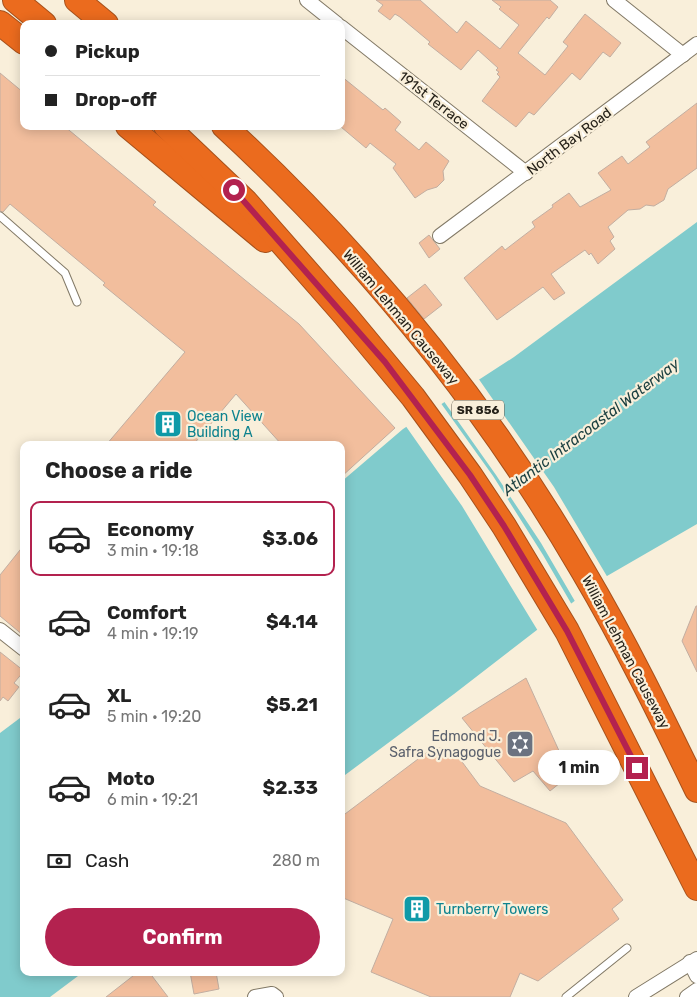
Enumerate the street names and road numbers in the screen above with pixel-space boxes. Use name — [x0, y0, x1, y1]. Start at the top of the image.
street label: 191st Terrace — [395, 68, 472, 133]
street label: North Bay Road — [524, 104, 615, 179]
street label: William Lehman Causeway — [339, 246, 462, 389]
road number: SR 856 — [452, 400, 504, 420]
street label: William Lehman Causeway — [578, 573, 673, 732]

